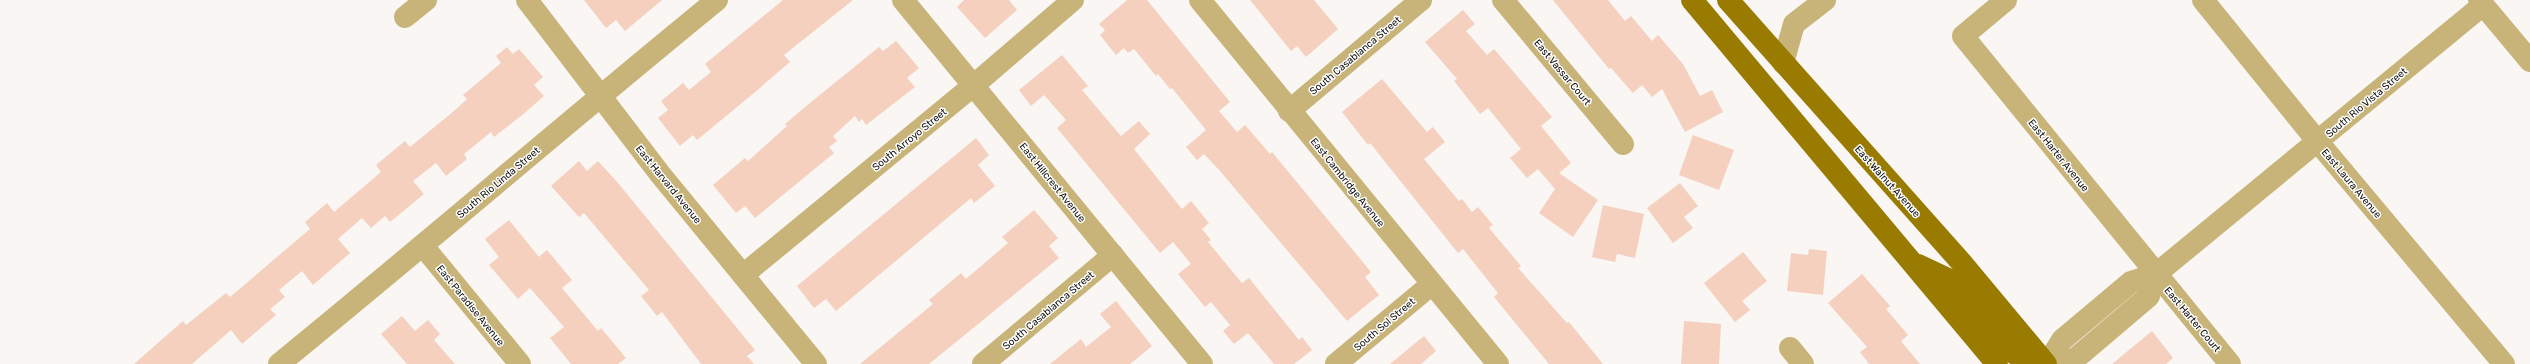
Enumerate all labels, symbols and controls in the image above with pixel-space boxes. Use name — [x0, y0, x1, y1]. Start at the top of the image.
street label: South Casablanca Street — [1308, 14, 1404, 98]
street label: East Vassar Court — [1531, 37, 1593, 108]
street label: South Rio Vista Street — [2324, 65, 2410, 140]
street label: South Arroyo Street — [870, 106, 949, 174]
street label: East Harter Avenue — [2025, 117, 2091, 195]
street label: East Cambridge Avenue — [1308, 136, 1387, 230]
street label: East Hillcrest Avenue — [1017, 141, 1088, 225]
street label: East Harvard Avenue — [633, 143, 704, 226]
street label: East Walnut Avenue — [1852, 144, 1923, 220]
street label: South Rio Linda Street — [455, 145, 543, 221]
street label: East Laura Avenue — [2319, 147, 2384, 221]
street label: East Paradise Avenue — [434, 263, 507, 349]
street label: South Casablanca Street — [1001, 269, 1097, 353]
street label: East Harter Court — [2162, 285, 2223, 355]
street label: South Sol Street — [1352, 296, 1418, 354]

